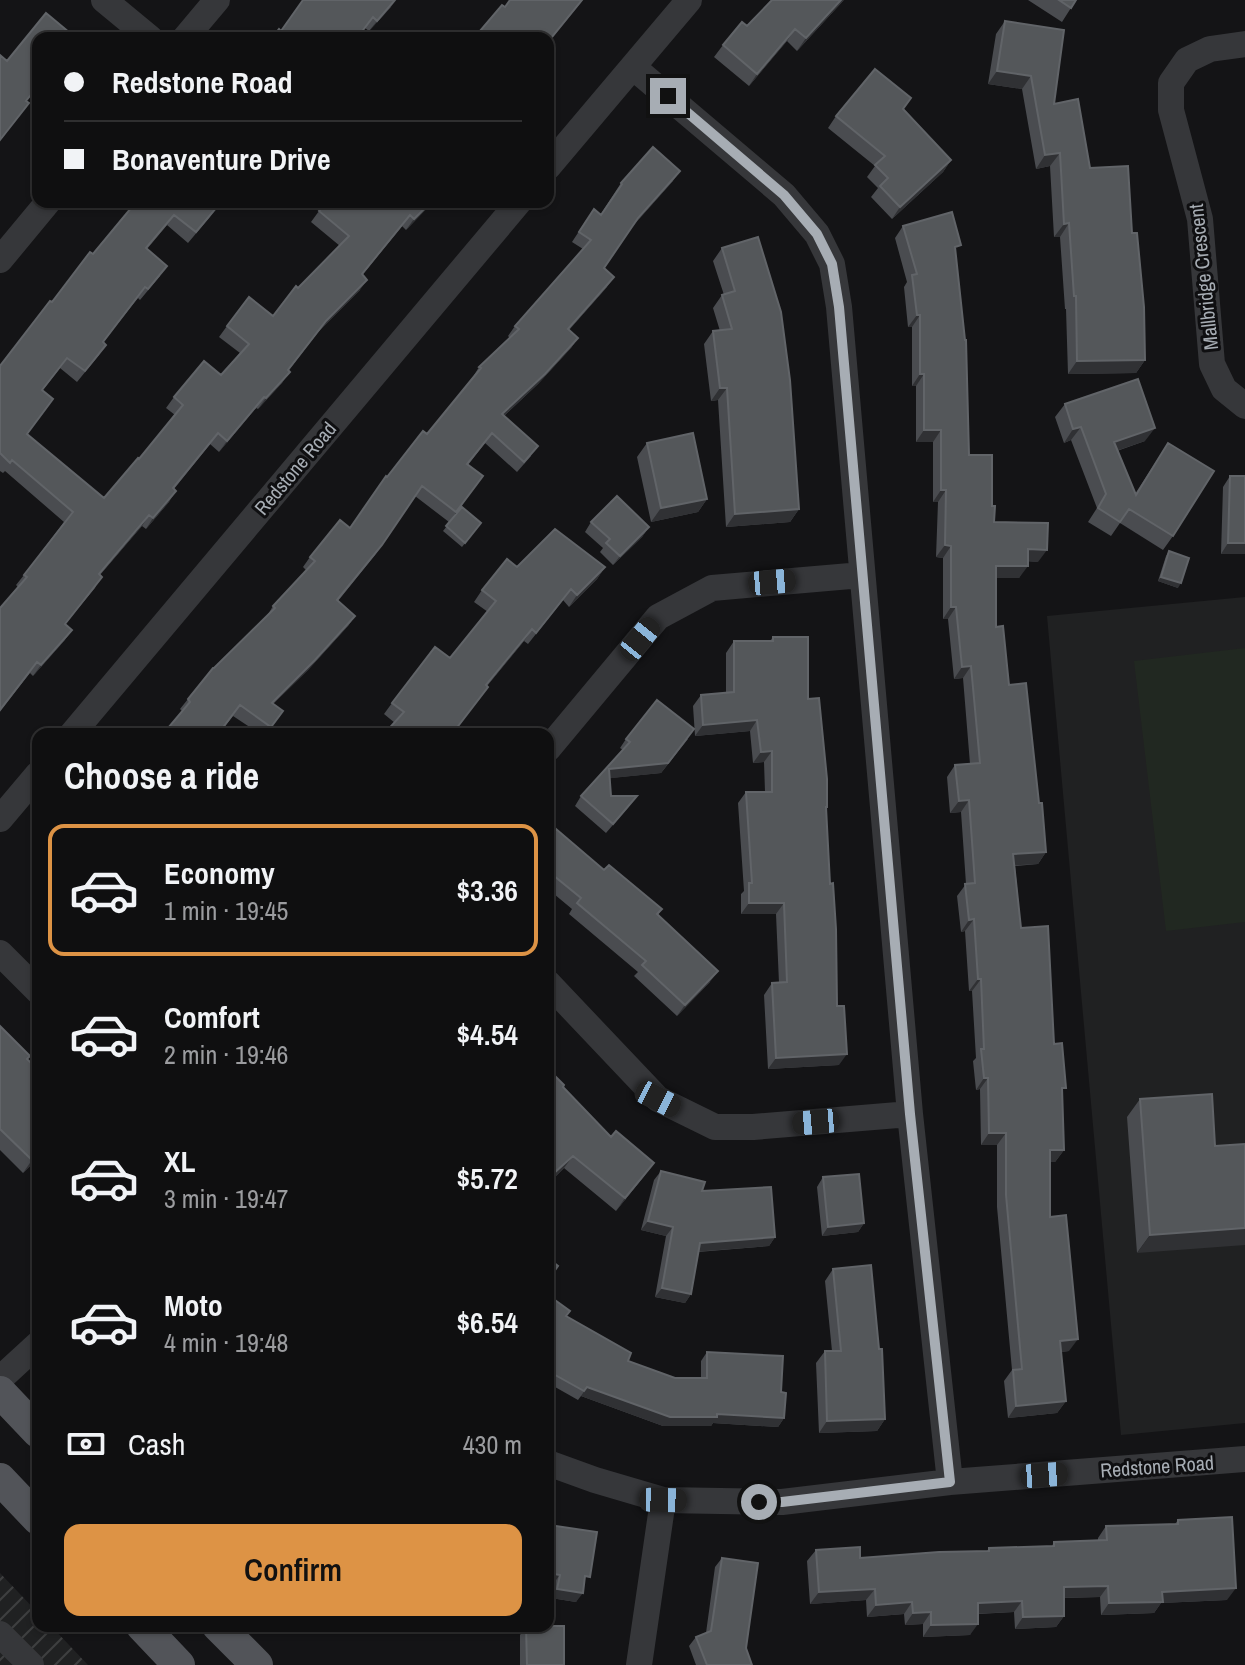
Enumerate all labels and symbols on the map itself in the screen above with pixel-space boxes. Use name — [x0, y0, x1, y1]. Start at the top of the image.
route end — [650, 78, 686, 114]
street label: Mallbridge Crescent — [1182, 202, 1224, 351]
street label: Redstone Road — [248, 416, 342, 520]
car — [747, 568, 797, 596]
car — [616, 613, 664, 665]
car — [631, 1077, 685, 1121]
car — [791, 1108, 841, 1136]
street label: Redstone Road — [1099, 1449, 1215, 1483]
car — [1019, 1461, 1069, 1489]
route start — [741, 1484, 777, 1520]
car — [639, 1488, 687, 1512]

